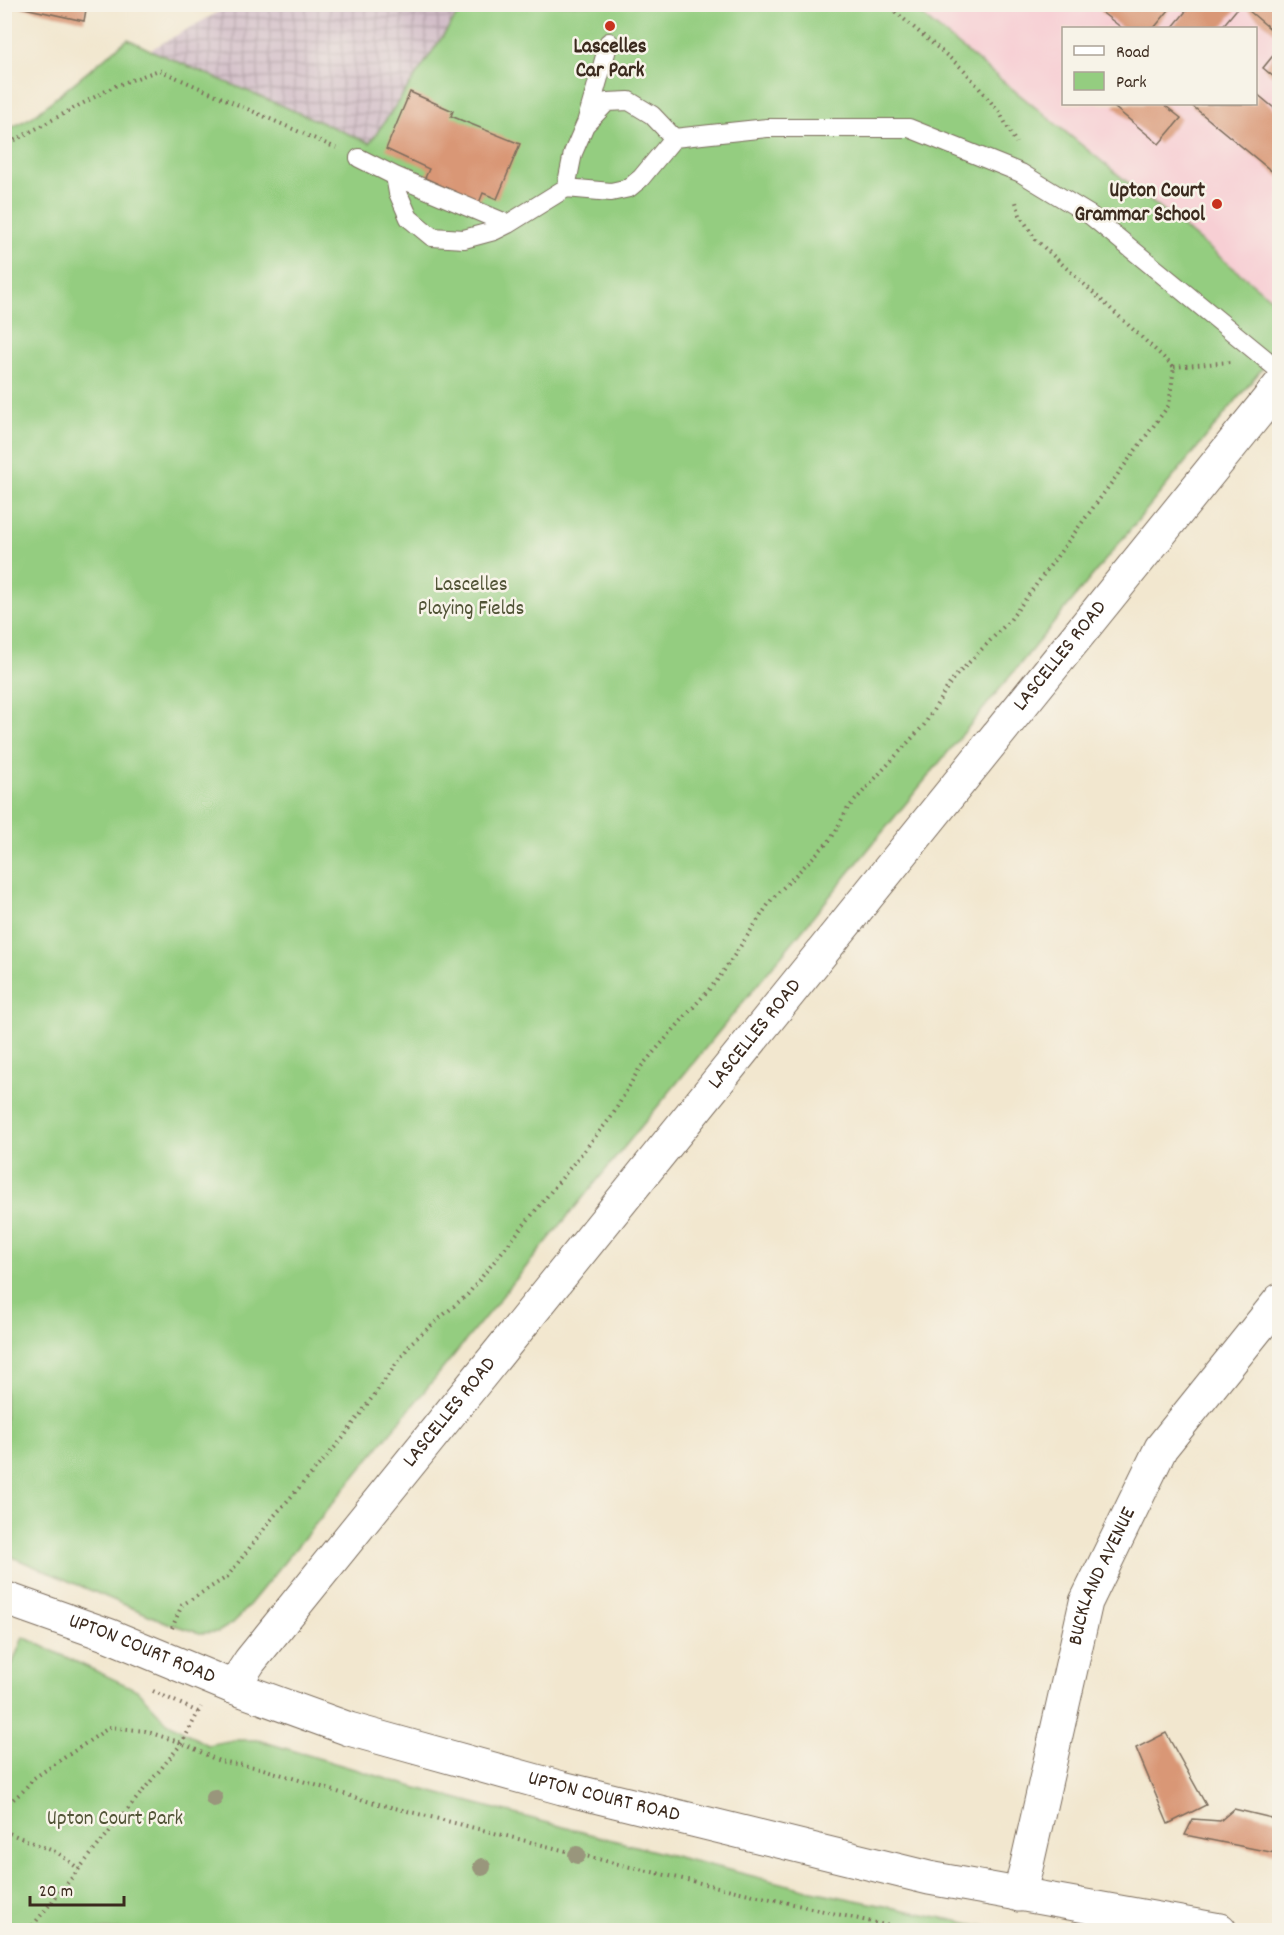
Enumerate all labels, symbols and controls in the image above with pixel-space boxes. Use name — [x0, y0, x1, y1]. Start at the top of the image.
marker: Lascelles Car Park — [603, 19, 617, 33]
legend — [1062, 27, 1257, 105]
place label: Lascelles Car Park — [573, 33, 647, 87]
text: Road — [1116, 41, 1150, 66]
text: Park — [1116, 71, 1147, 96]
place label: Upton Court Grammar School — [1074, 177, 1206, 231]
marker: Upton Court Grammar School — [1210, 197, 1224, 211]
park label: Lascelles Playing Fields — [418, 571, 524, 625]
street label: LASCELLES ROAD — [1007, 595, 1115, 718]
street label: LASCELLES ROAD — [702, 973, 810, 1096]
street label: LASCELLES ROAD — [396, 1351, 504, 1475]
street label: BUCKLAND AVENUE — [1062, 1502, 1145, 1649]
street label: UPTON COURT ROAD — [64, 1607, 220, 1693]
street label: UPTON COURT ROAD — [524, 1764, 683, 1831]
park label: Upton Court Park — [47, 1805, 183, 1835]
scale bar — [30, 1869, 124, 1907]
text: 20 m — [39, 1880, 73, 1905]

